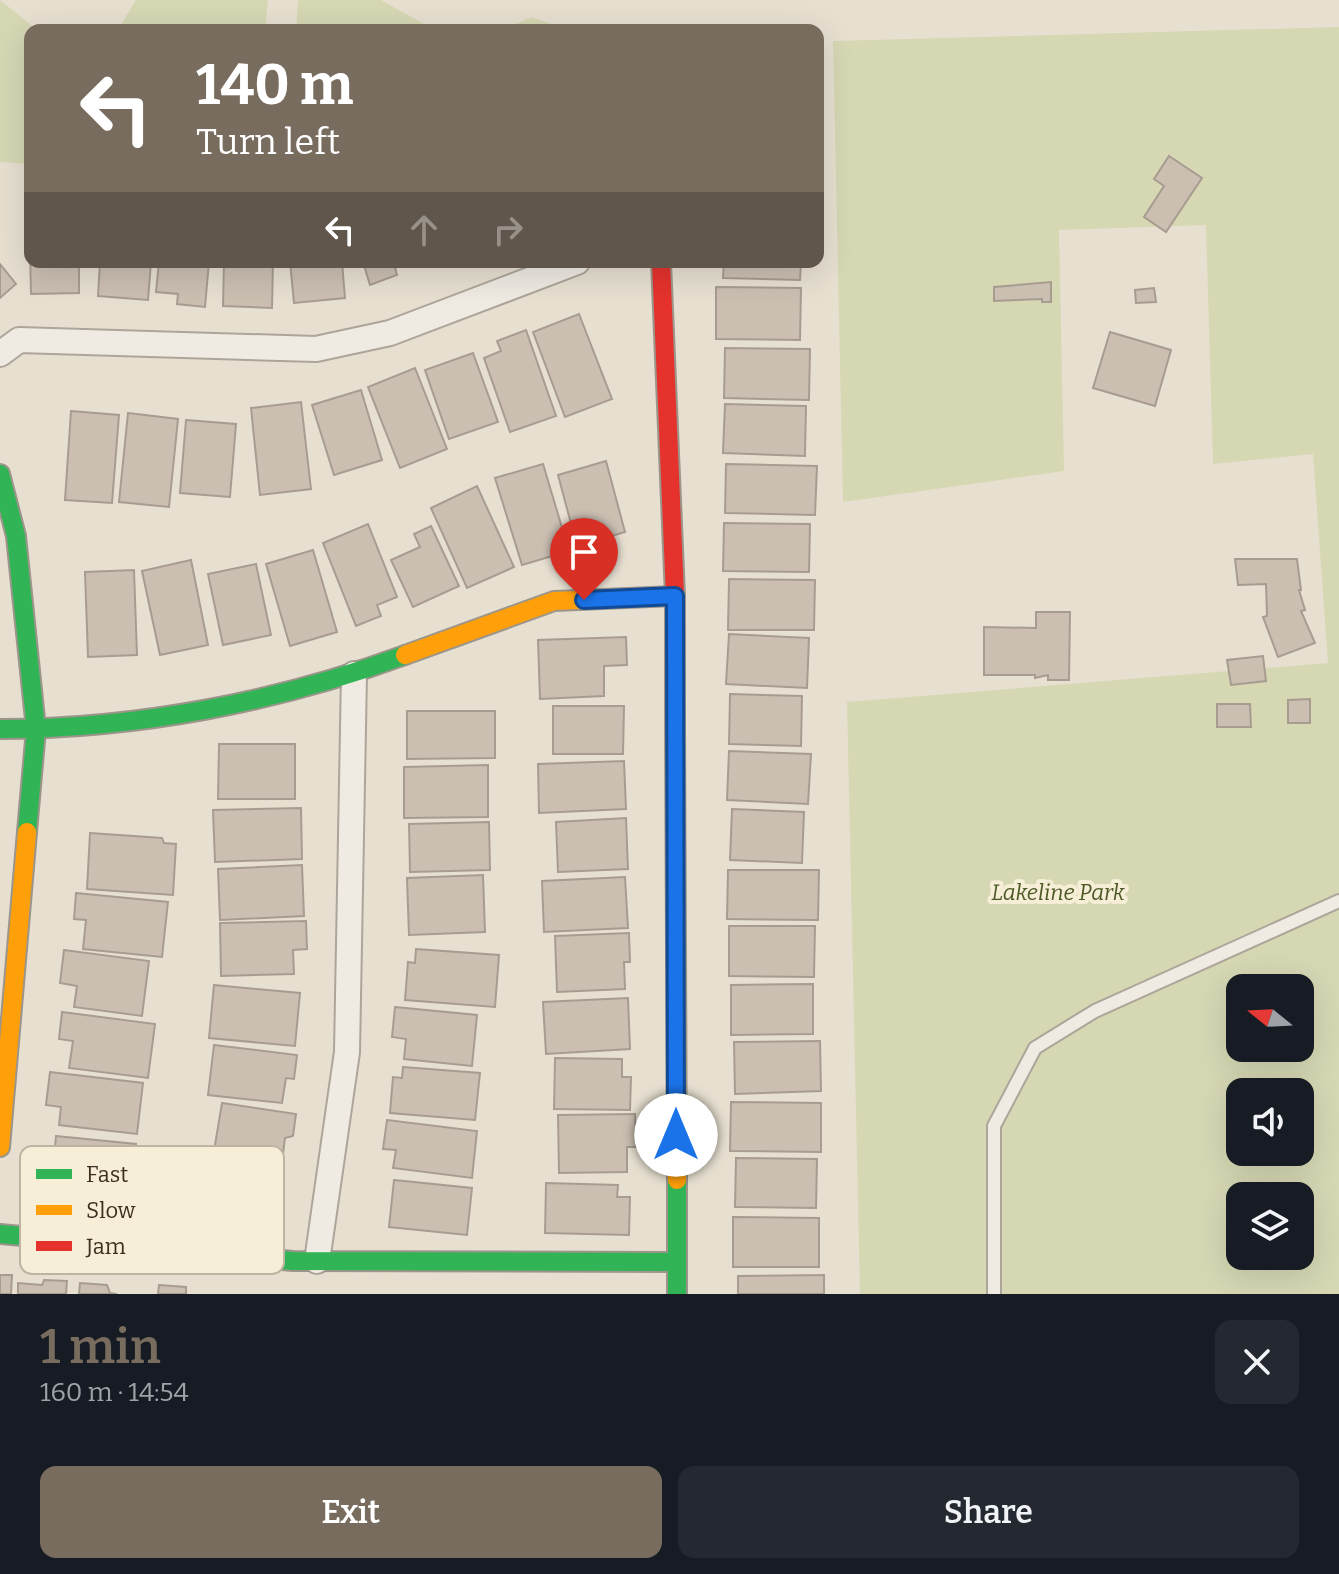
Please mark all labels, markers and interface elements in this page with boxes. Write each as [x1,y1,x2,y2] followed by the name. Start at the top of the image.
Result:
[196,52,353,119] text: 140 m
[64,56,168,160] icon: left
[196,120,340,164] text: Turn left
[318,208,362,252] icon: left
[402,208,446,252] icon: ahead
[486,208,530,252] icon: right
[550,518,618,600] pin
[562,530,606,574] icon: arrive
[991,879,1126,906] park label: Lakeline Park
[1226,974,1314,1062] north arrow
[1226,974,1314,1270] map controls
[1226,1078,1314,1166] button: sound
[634,1093,718,1177] position arrow
[20,1146,284,1274] legend
[86,1161,128,1188] text: Fast
[1226,1182,1314,1270] button: layers
[86,1197,136,1224] text: Slow
[85,1233,126,1260] text: Jam
[40,1318,161,1376] text: 1 min
[1215,1320,1299,1404] button: close
[40,1377,189,1408] text: 160 m · 14:54
[40,1466,662,1558] button: Exit
[678,1466,1299,1558] button: Share

